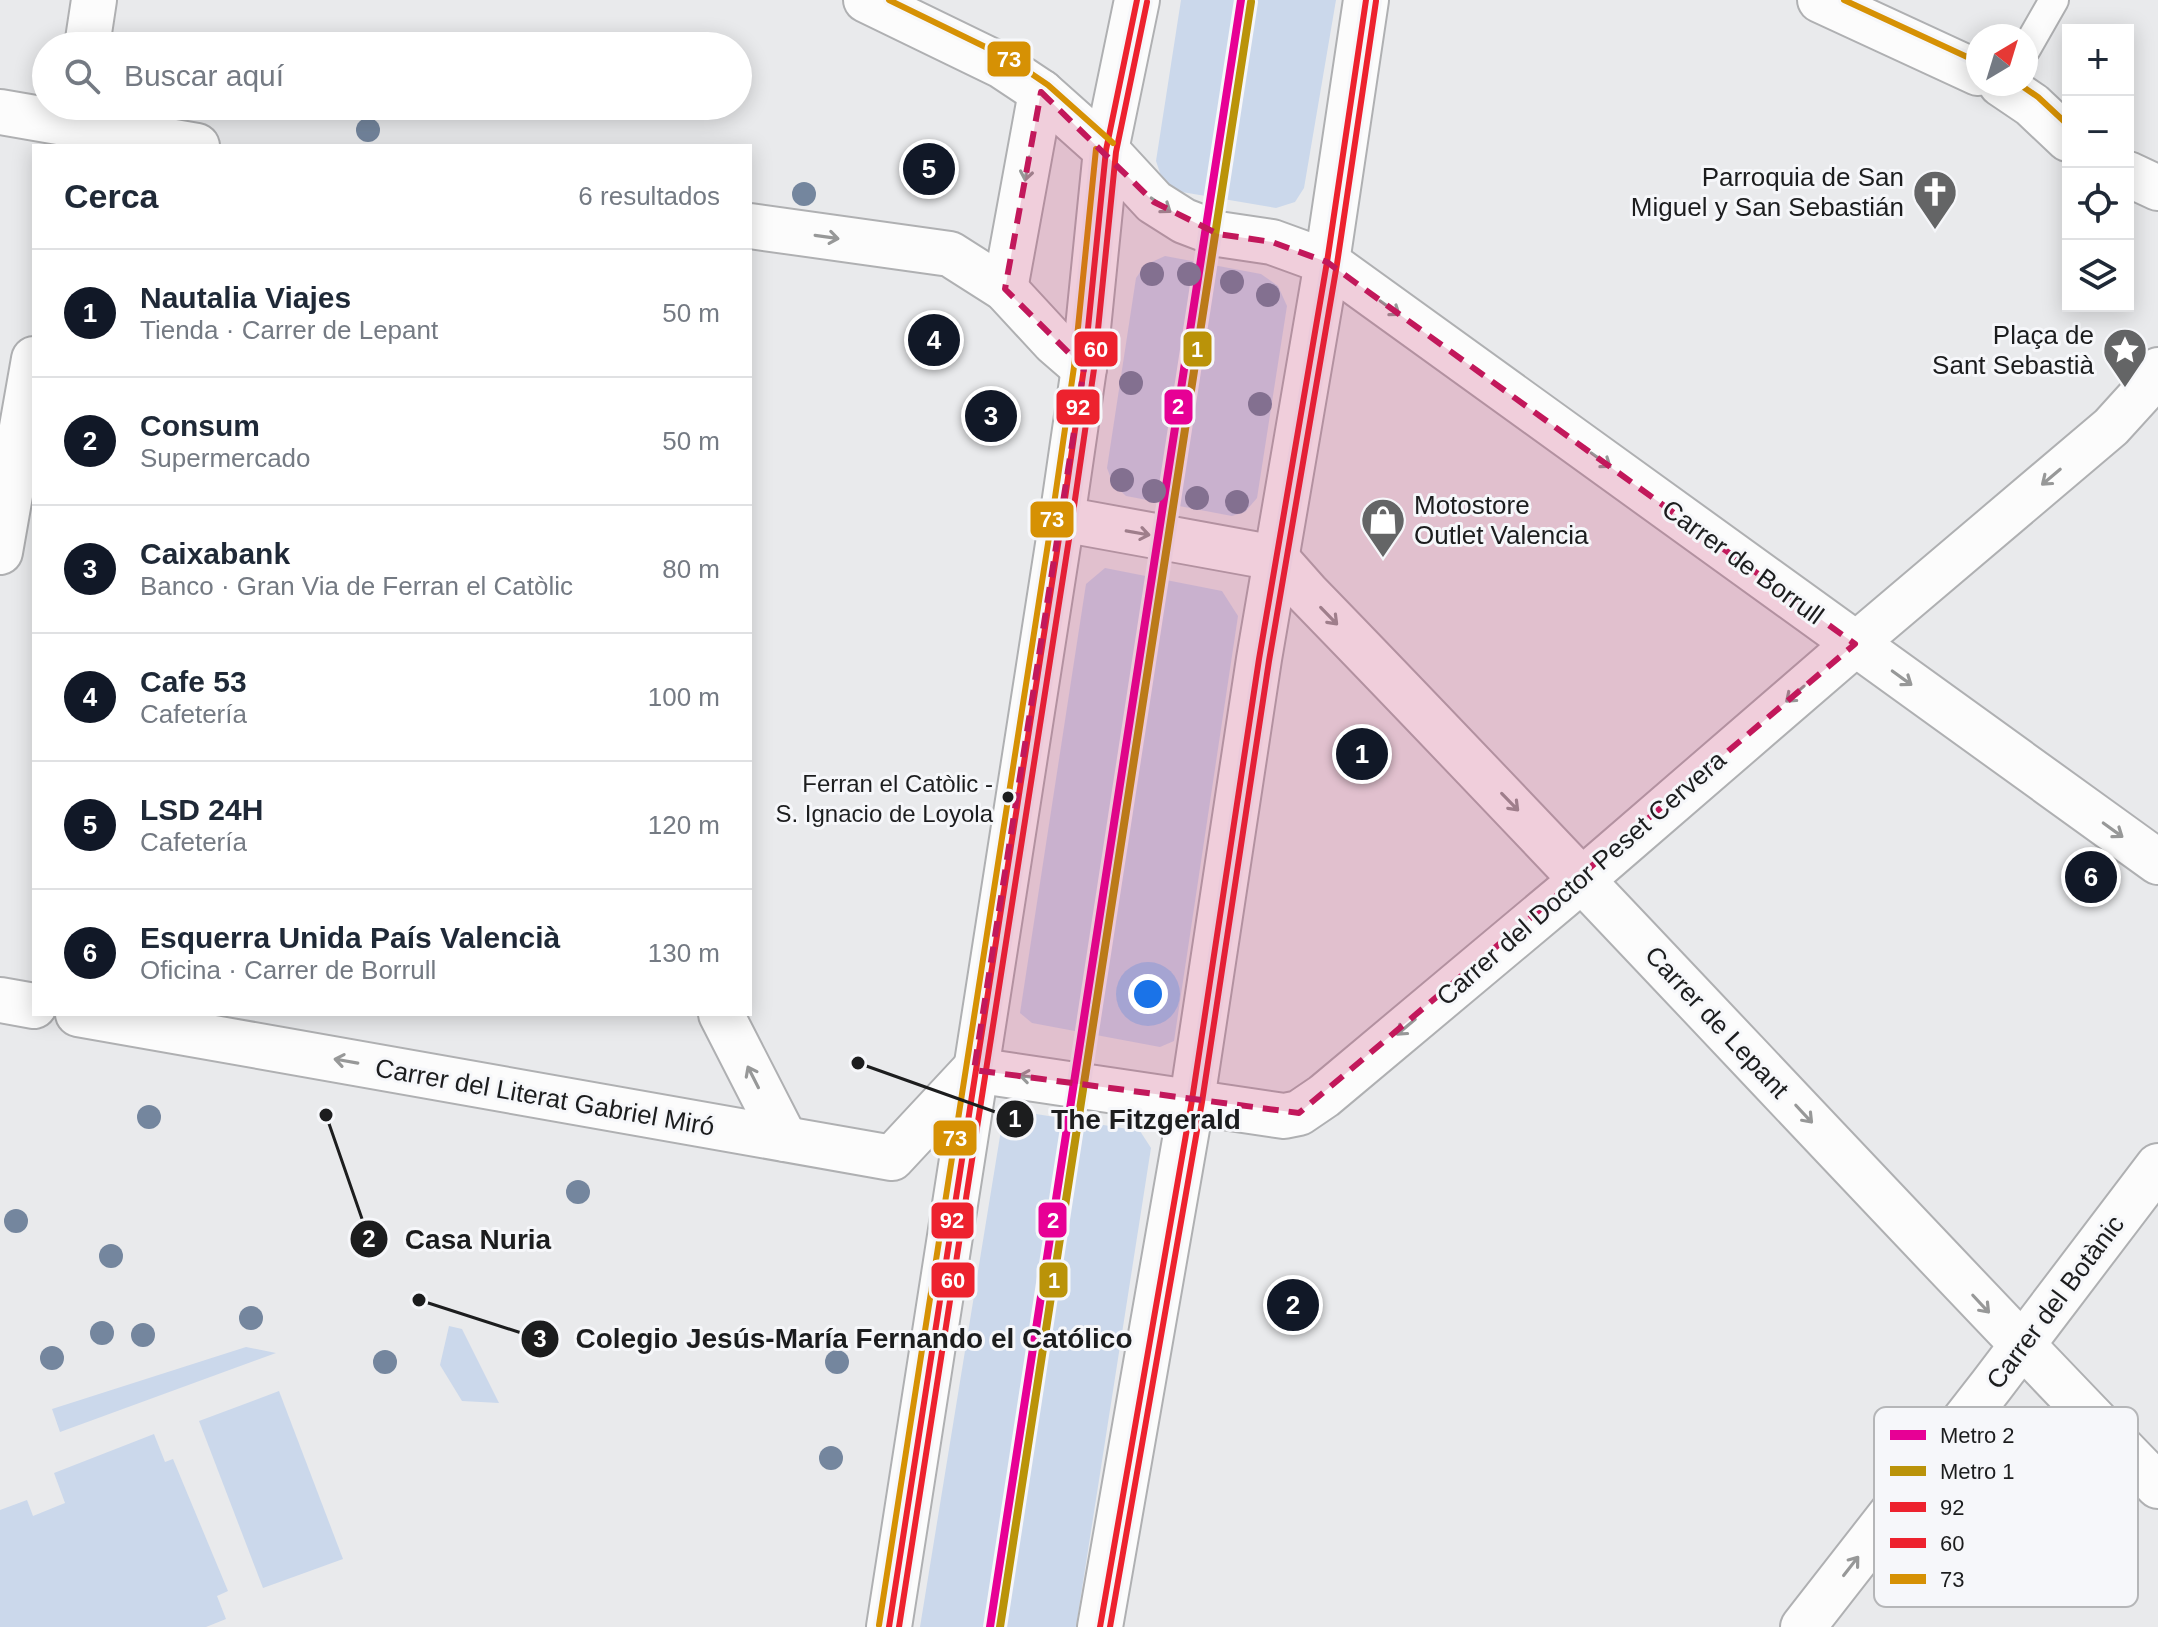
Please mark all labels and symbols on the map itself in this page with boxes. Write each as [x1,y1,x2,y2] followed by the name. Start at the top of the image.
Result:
[1966,24,2038,96] north arrow
[986,40,1032,78] line badge: 73
[997,47,1021,72] text: 73
[903,139,955,199] pin: 5
[1019,156,1034,181] one-way arrow
[1631,162,1904,222] place label: Parroquia de San Miguel y San Sebastián
[1911,168,1959,231] church icon: Parroquia de San Miguel y San Sebastián
[1150,197,1172,213] one-way arrow
[814,230,839,245] one-way arrow
[1379,300,1401,316] one-way arrow
[908,310,960,370] pin: 4
[1932,320,2095,380] place label: Plaça de Sant Sebastià
[2101,326,2149,389] place icon: Plaça de Sant Sebastià
[1073,330,1119,368] line badge: 60
[1182,330,1213,368] line badge: 1
[1084,337,1108,362] text: 60
[1191,337,1203,362] text: 1
[965,386,1017,446] pin: 3
[1055,388,1101,426] line badge: 92
[1163,388,1194,426] line badge: 2
[1172,394,1184,419] text: 2
[1066,395,1090,420] text: 92
[1590,451,1611,468] one-way arrow
[2042,468,2062,486] one-way arrow
[1414,490,1589,550] place label: Motostore Outlet Valencia
[1656,493,1830,631] street label: Carrer de Borrull
[1359,496,1407,559] shop icon: Motostore Outlet Valencia
[1029,500,1075,539] line badge: 73
[1040,507,1064,532] text: 73
[1125,526,1151,541] one-way arrow
[1319,606,1338,625] one-way arrow
[1891,670,1913,686] one-way arrow
[1785,685,1806,703] one-way arrow
[1336,724,1388,784] pin: 1
[1430,744,1732,1012] street label: Carrer del Doctor Peset Cervera
[776,770,994,827] place label: Ferran el Catòlic - S. Ignacio de Loyola
[1000,789,1016,805] marker: Ferran el Catòlic - S. Ignacio de Loyola
[1500,792,1519,811] one-way arrow
[2102,822,2124,838] one-way arrow
[2065,847,2117,907] pin: 6
[1639,940,1796,1105] street label: Carrer de Lepant
[1128,974,1168,1014] your location
[1397,1018,1417,1036] one-way arrow
[373,1052,717,1142] street label: Carrer del Literat Gabriel Miró
[334,1053,360,1068] one-way arrow
[745,1065,761,1089] one-way arrow
[1019,1069,1044,1084] one-way arrow
[995,1093,1256,1145] callout: The Fitzgerald
[1051,1104,1241,1135] text: The Fitzgerald
[1794,1104,1813,1124] one-way arrow
[1008,1105,1022,1132] text: 1
[932,1119,978,1157] line badge: 73
[943,1126,967,1151] text: 73
[930,1201,975,1240] line badge: 92
[1037,1201,1068,1239] line badge: 2
[940,1208,964,1233] text: 92
[1047,1208,1059,1233] text: 2
[1980,1209,2130,1395] street label: Carrer del Botànic
[349,1213,567,1265] callout: Casa Nuria
[405,1224,552,1255] text: Casa Nuria
[362,1225,376,1252] text: 2
[930,1261,976,1299] line badge: 60
[1038,1261,1069,1299] line badge: 1
[941,1268,965,1293] text: 60
[1048,1268,1060,1293] text: 1
[1267,1275,1319,1335] pin: 2
[1972,1293,1990,1313] one-way arrow
[520,1313,1149,1365] callout: Colegio Jesús-María Fernando el Católico
[575,1323,1133,1354] text: Colegio Jesús-María Fernando el Católico
[533,1325,547,1352] text: 3
[1874,1407,2138,1607] legend
[1940,1423,2015,1448] text: Metro 2
[1940,1459,2015,1484] text: Metro 1
[1940,1495,1964,1520] text: 92
[1940,1531,1964,1556] text: 60
[1843,1556,1860,1577] one-way arrow
[1940,1567,1964,1592] text: 73

